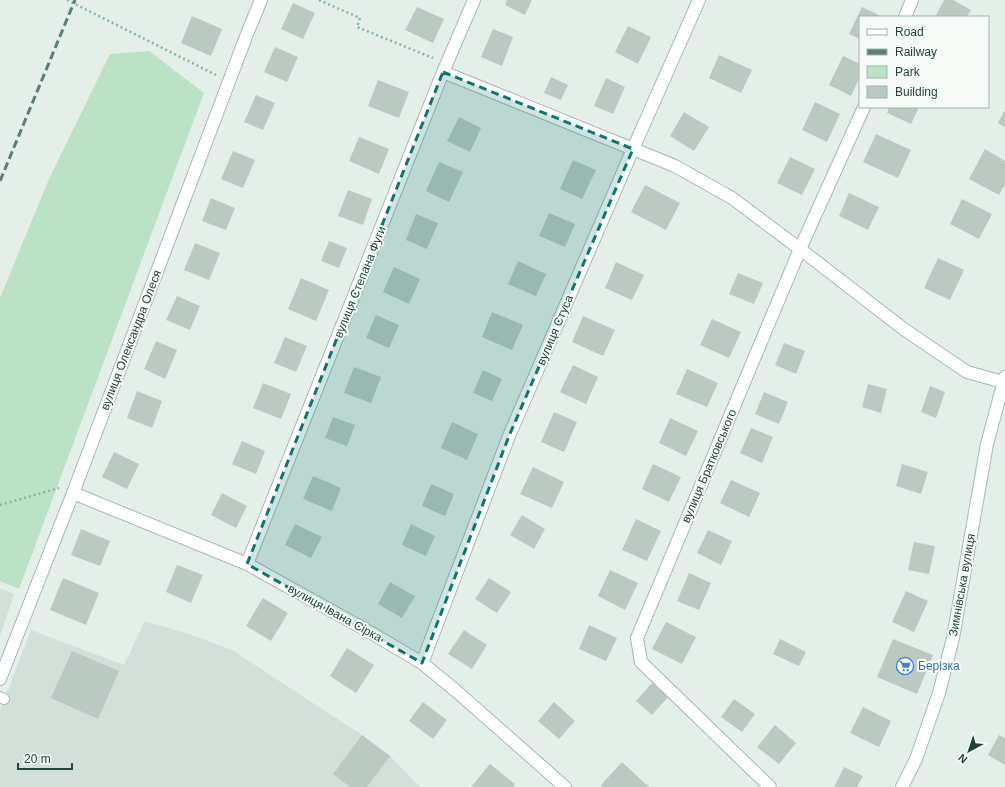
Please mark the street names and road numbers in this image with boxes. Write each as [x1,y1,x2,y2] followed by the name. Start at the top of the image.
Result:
[331,224,389,340] street label: вулиця Степана Фуги
[98,268,164,412] street label: вулиця Олександра Олеся
[534,292,576,367] street label: вулиця Стуса
[679,407,739,525] street label: вулиця Братковського
[946,532,978,638] street label: Зимнівська вулиця
[286,581,385,645] street label: вулиця Івана Сірка

